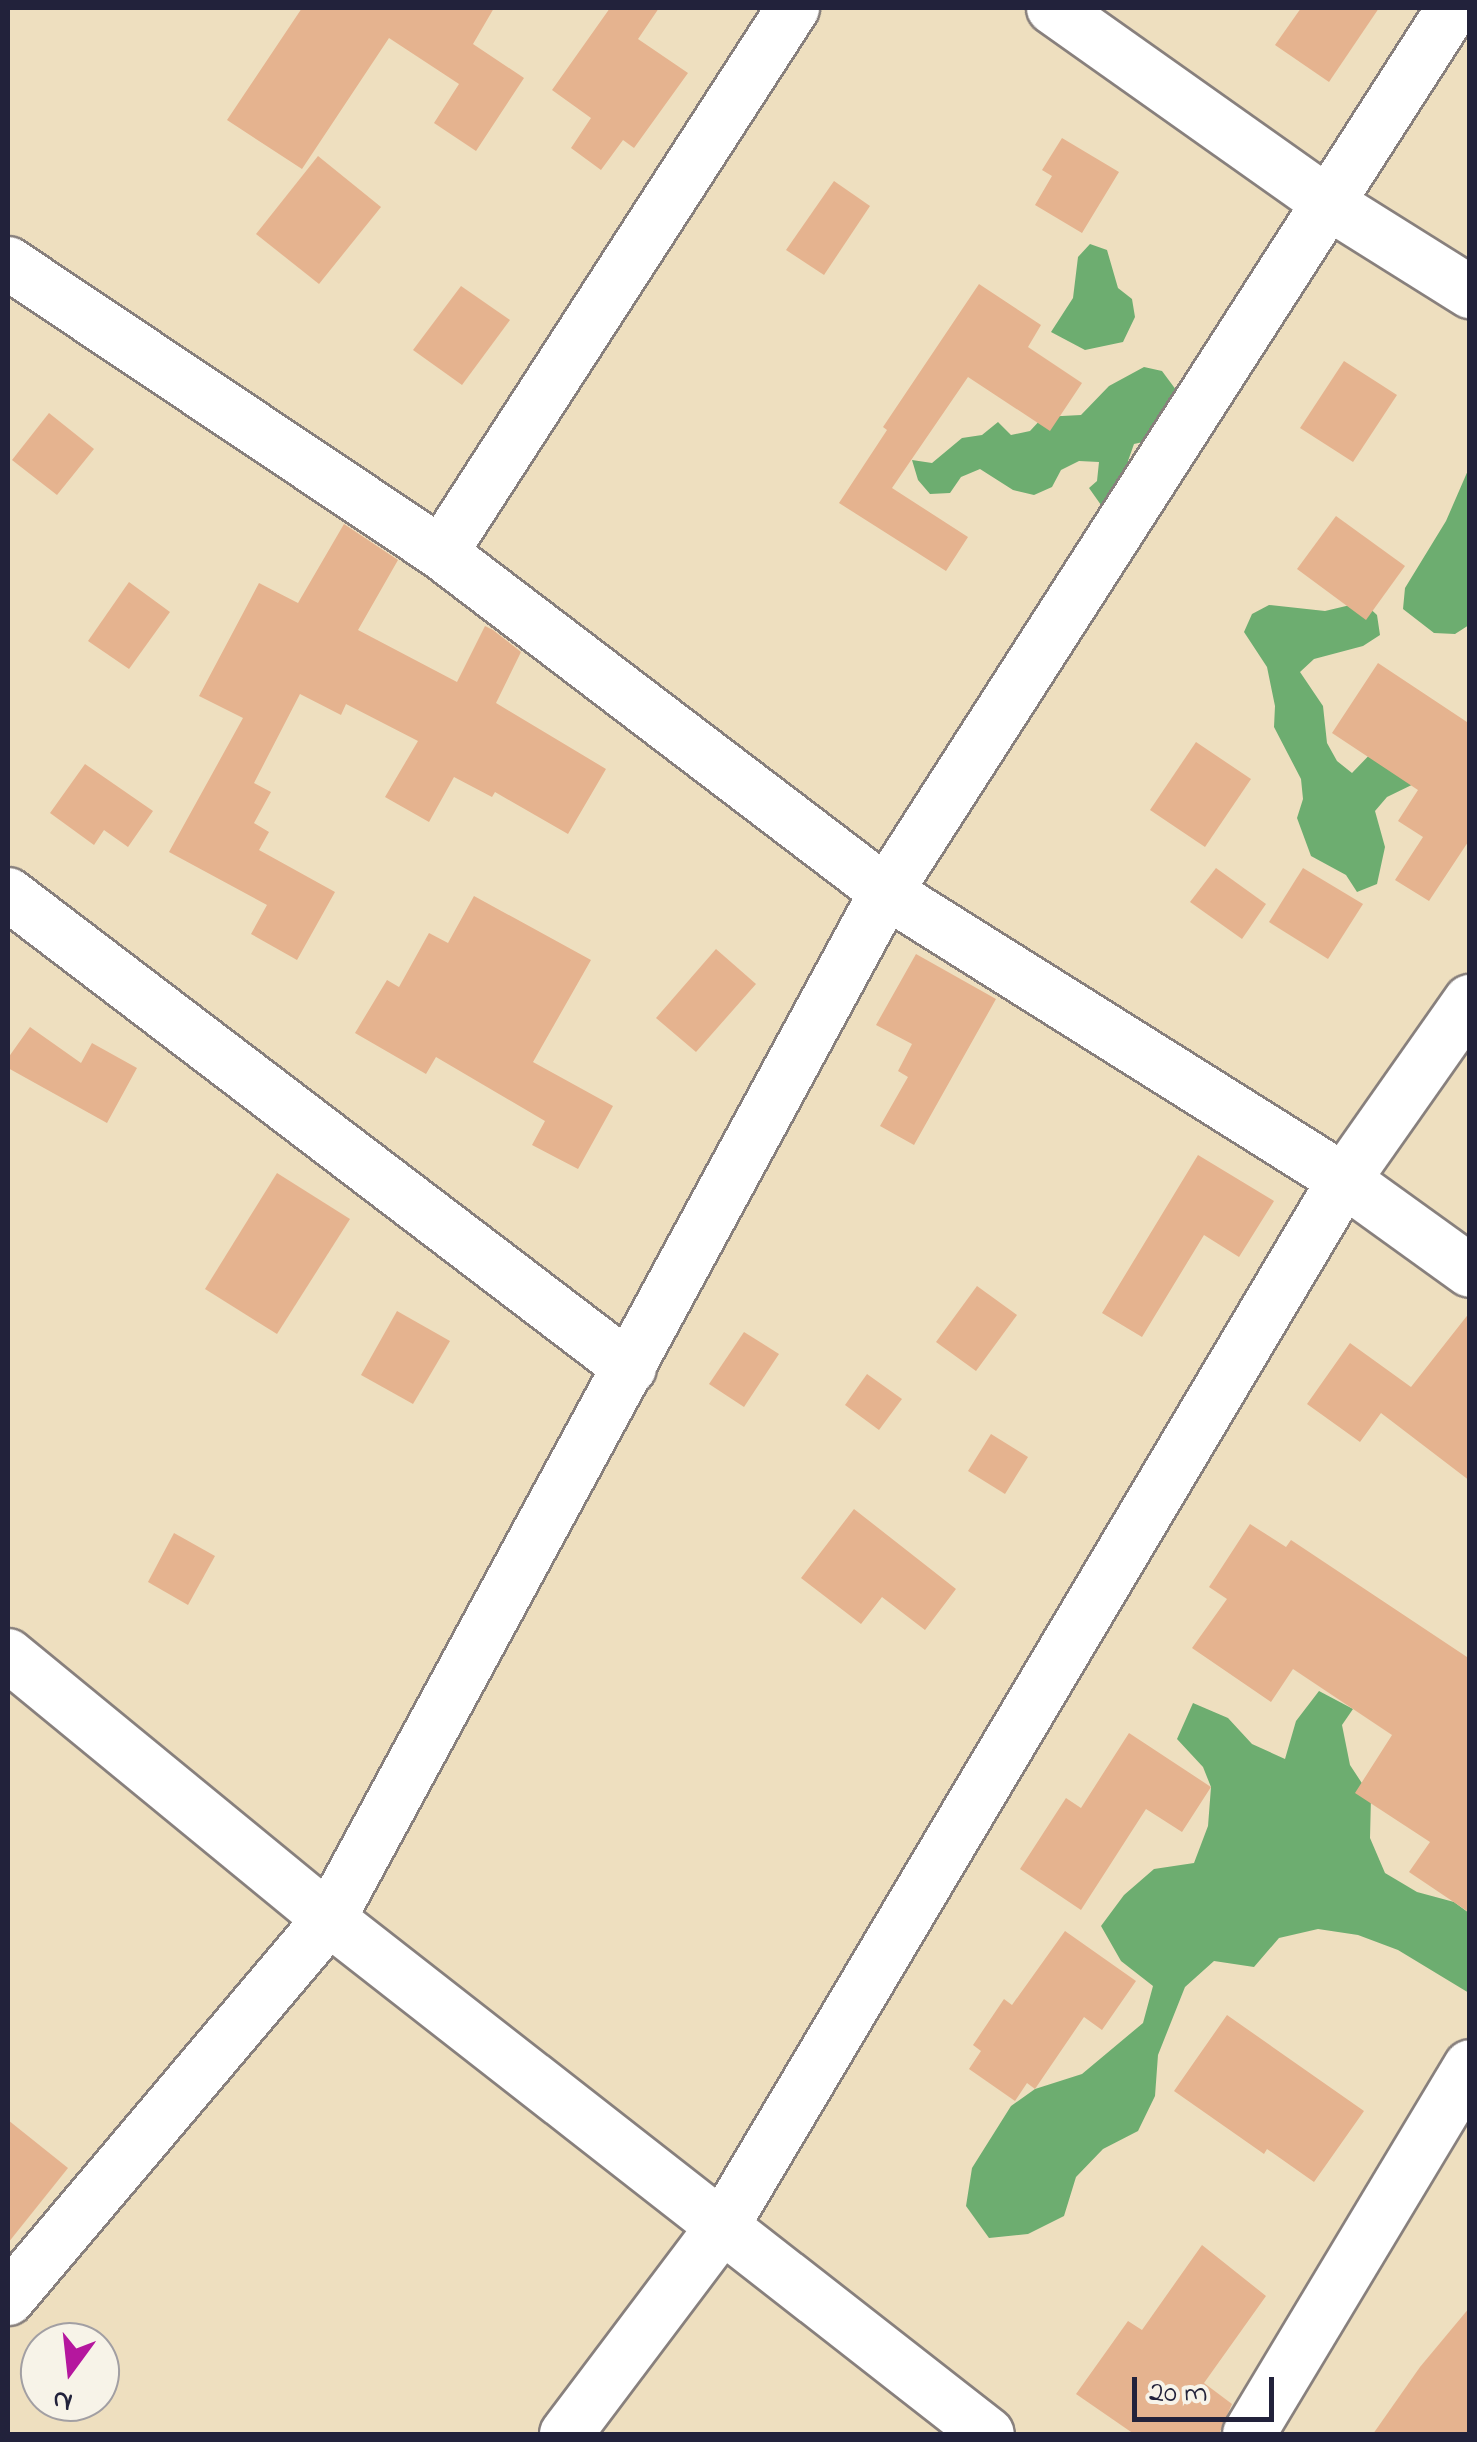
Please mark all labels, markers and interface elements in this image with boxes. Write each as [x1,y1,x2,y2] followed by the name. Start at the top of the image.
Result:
[20,2322,120,2422] north arrow
[1137,2357,1280,2419] scale bar
[1149,2372,1208,2416] text: 20 m
[48,2377,77,2422] text: N

